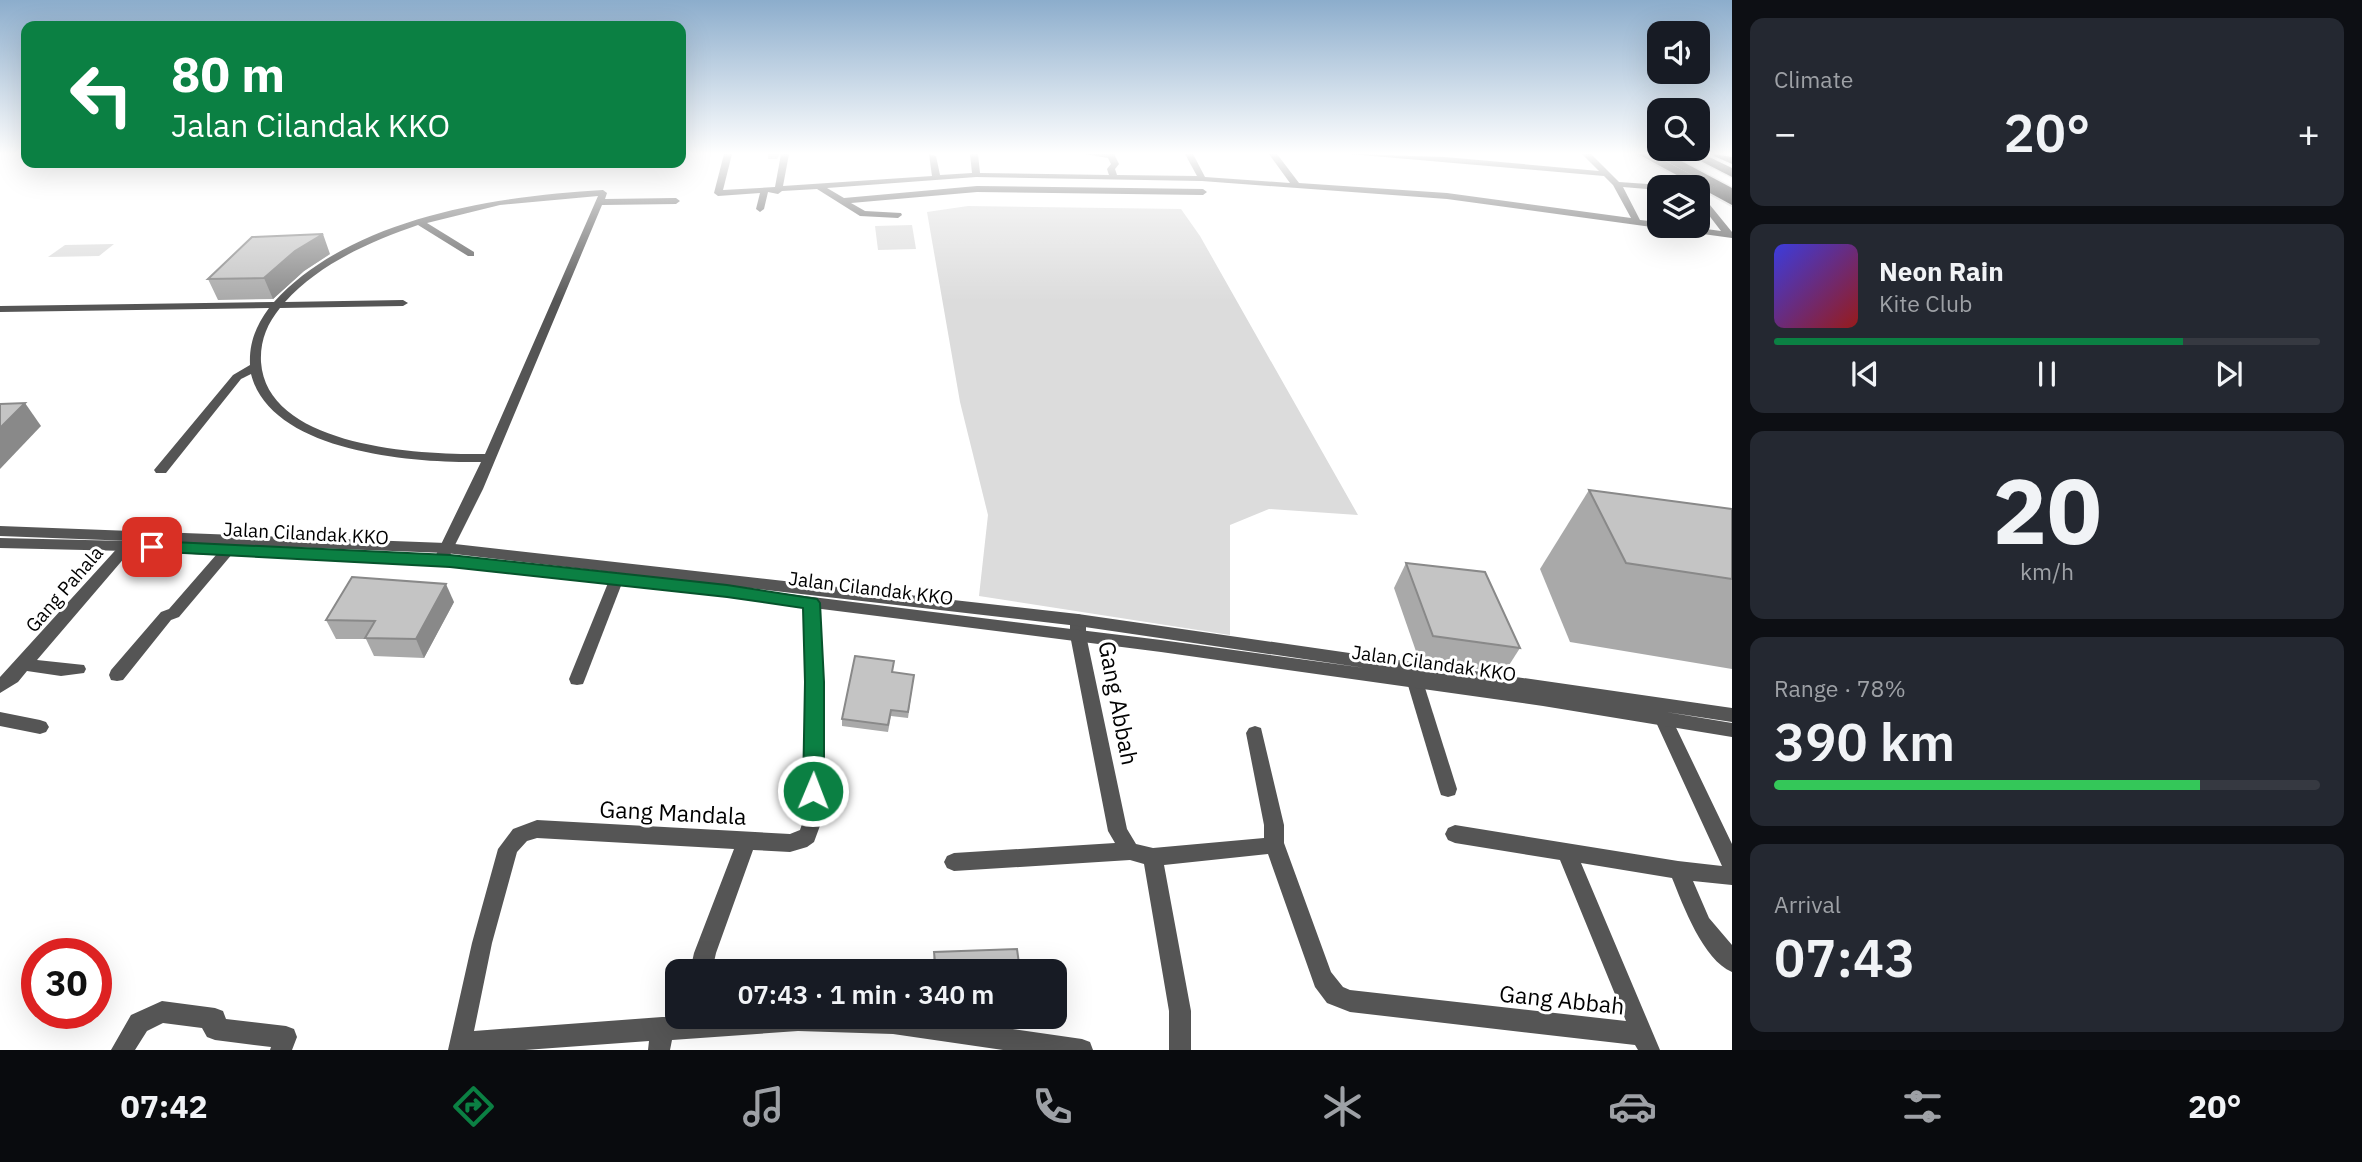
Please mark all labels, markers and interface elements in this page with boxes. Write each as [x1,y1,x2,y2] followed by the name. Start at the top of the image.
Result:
[1647,21,1710,238] map controls
[1647,21,1710,84] button: sound
[171,42,285,105] text: 80 m
[56,49,147,140] icon: left
[1774,64,1853,94] text: Climate
[1647,98,1710,161] button: search
[2004,99,2090,166] text: 20°
[171,104,450,146] text: Jalan Cilandak KKO
[1774,108,1797,157] text: −
[2297,108,2320,157] text: +
[1647,175,1710,238] button: layers
[1879,254,2004,288] text: Neon Rain
[1879,288,1972,318] text: Kite Club
[1846,355,1884,393] icon: previous
[2028,355,2066,393] icon: pause
[2210,355,2248,393] icon: next
[1992,451,2102,569] text: 20
[122,517,182,577] pin
[223,517,389,549] street label: Jalan Cilandak KKO
[133,528,171,566] icon: arrive
[20,541,108,637] street label: Gang Pahala
[2020,556,2074,586] text: km/h
[787,566,955,610] street label: Jalan Cilandak KKO
[1092,638,1146,768] street label: Gang Abbah
[1350,640,1518,686] street label: Jalan Cilandak KKO
[1774,673,1906,703] text: Range · 78%
[1774,708,1955,775] text: 390 km
[776,754,850,828] position arrow
[599,793,747,831] street label: Gang Mandala
[1774,889,1841,919] text: Arrival
[1774,924,1915,991] text: 07:43
[21,938,112,1029] speed limit sign: 30
[738,977,994,1011] text: 07:43 · 1 min · 340 m
[1498,978,1626,1020] street label: Gang Abbah
[449,1082,498,1131] icon: directions
[739,1082,788,1131] icon: music
[1028,1082,1077,1131] icon: phone
[1318,1082,1367,1131] icon: climate
[1608,1082,1657,1131] icon: car
[1898,1082,1947,1131] icon: filters
[120,1085,208,1127] text: 07:42
[2188,1085,2242,1127] text: 20°

